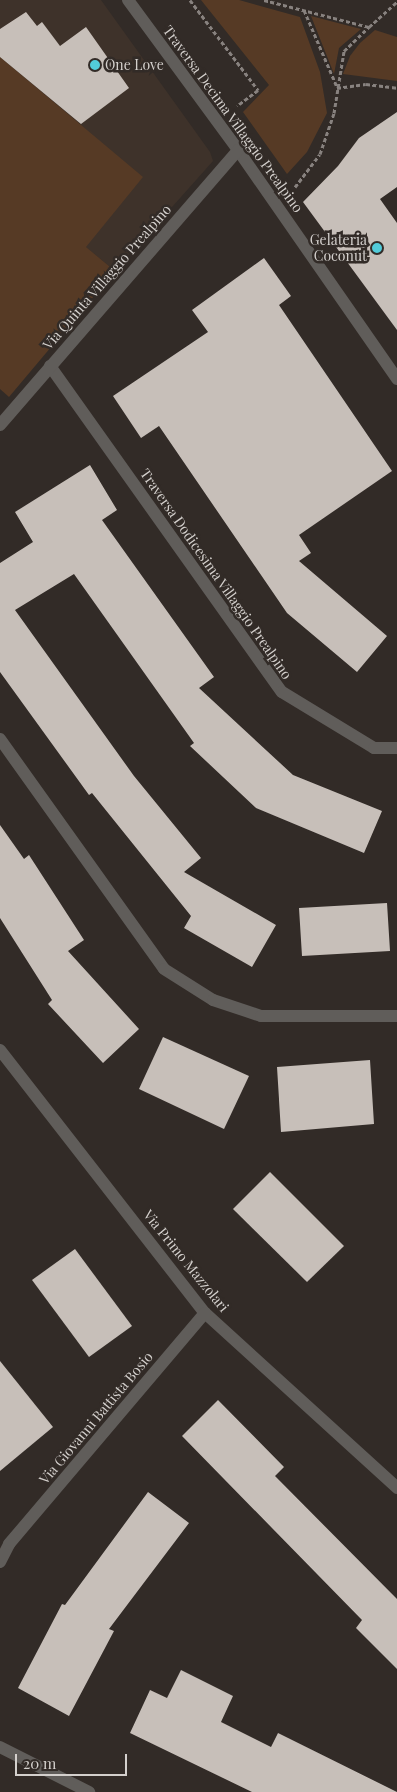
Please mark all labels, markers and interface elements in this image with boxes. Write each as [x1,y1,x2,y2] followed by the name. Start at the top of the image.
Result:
[159,22,307,216] street label: Traversa Decima Villaggio Prealpino
[105,57,164,73] place label: One Love
[89,59,101,71] marker: One Love
[39,201,175,353] street label: Via Quinta Villaggio Prealpino
[310,232,367,264] place label: Gelateria Coconut
[371,242,383,254] marker: Gelateria Coconut
[136,465,296,683] street label: Traversa Dodicesima Villaggio Prealpino
[140,1207,232,1315] street label: Via Primo Mazzolari
[36,1348,156,1488] street label: Via Giovanni Battista Bosio
[18,1744,130,1776] scale bar
[23,1753,56,1773] text: 20 m

